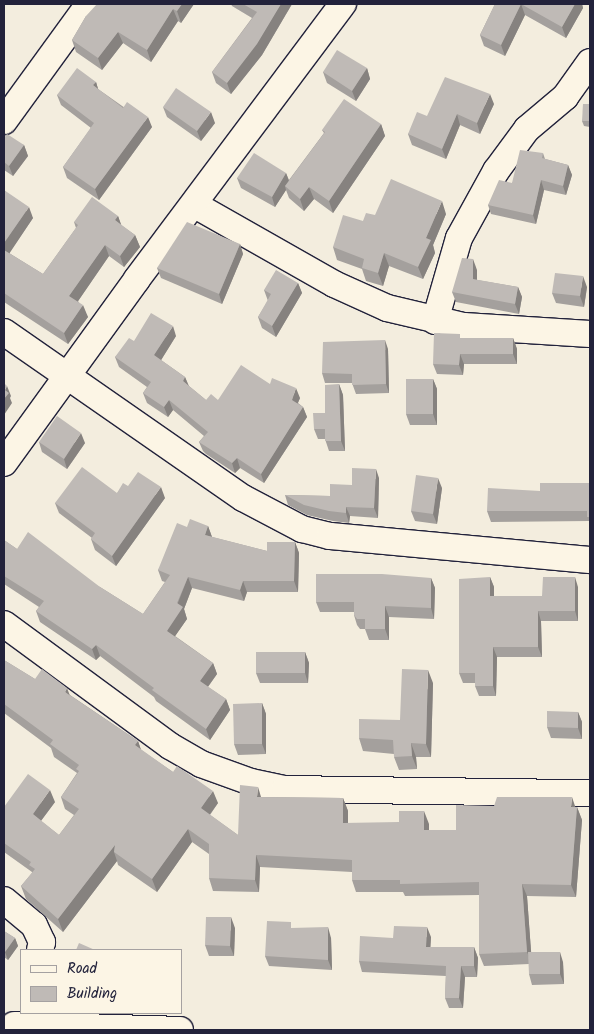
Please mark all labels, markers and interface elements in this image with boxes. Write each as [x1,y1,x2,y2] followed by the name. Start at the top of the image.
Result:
[20,949,182,1014] legend
[67,957,97,981] text: Road
[67,982,117,1006] text: Building

